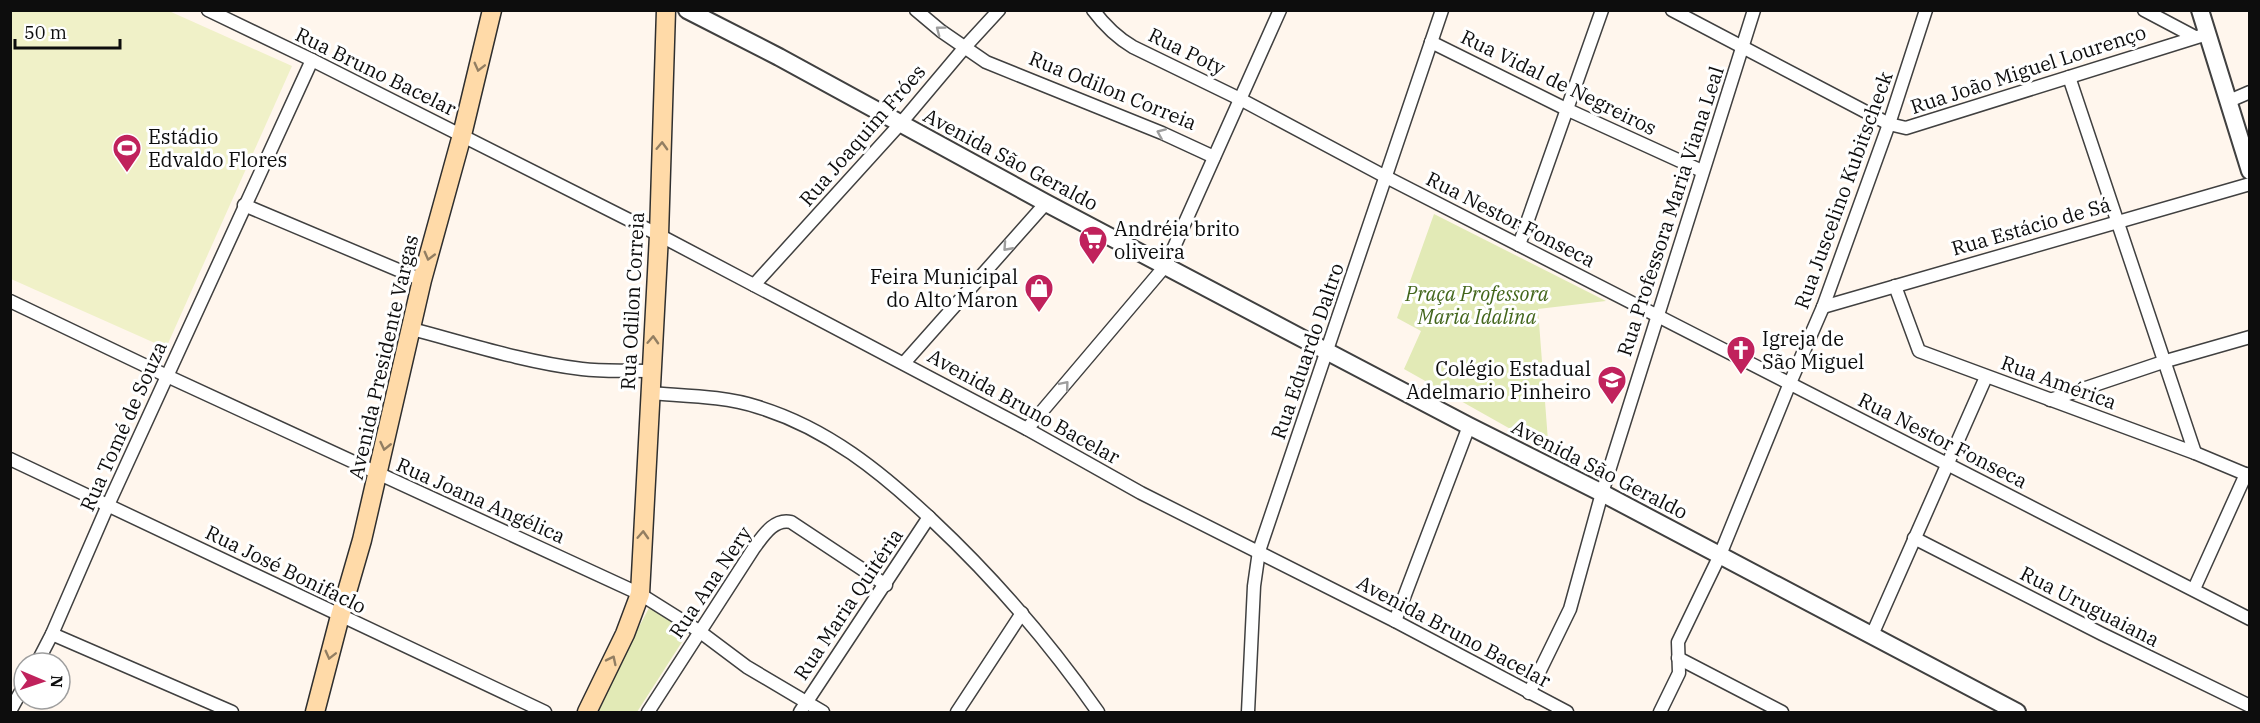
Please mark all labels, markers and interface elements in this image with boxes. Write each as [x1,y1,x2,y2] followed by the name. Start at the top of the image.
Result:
[15,12,120,50] scale bar
[1907,18,2149,120] street label: Rua João Miguel Lourenço
[291,20,461,122] street label: Rua Bruno Bacelar
[24,21,67,44] text: 50 m
[1144,21,1230,81] street label: Rua Poty
[1457,23,1661,141] street label: Rua Vidal de Negreiros
[935,26,946,37] one-way arrow
[1025,44,1201,136] street label: Rua Odilon Correia
[793,58,931,212] street label: Rua Joaquim Fróes
[473,62,486,72] one-way arrow
[1610,63,1730,359] street label: Rua Professora Maria Viana Leal
[1787,67,1899,313] street label: Rua Juscelino Kubitscheck
[919,101,1103,217] street label: Avenida São Geraldo
[148,123,287,173] place label: Estádio Edvaldo Flores
[1156,128,1167,140] one-way arrow
[111,132,143,174] sports icon: Estádio Edvaldo Flores
[655,141,668,150] one-way arrow
[1422,165,1600,273] street label: Rua Nestor Fonseca
[1948,190,2114,262] street label: Rua Estácio de Sá
[614,211,650,391] street label: Rua Odilon Correia
[1114,215,1240,265] place label: Andréia brito oliveira
[1077,224,1109,266] supermarket icon: Andréia brito oliveira
[342,232,424,482] street label: Avenida Presidente Vargas
[1003,240,1014,251] one-way arrow
[424,250,436,261] one-way arrow
[1264,259,1350,443] street label: Rua Eduardo Daltro
[870,263,1018,313] place label: Feira Municipal do Alto Maron
[1023,272,1055,314] shop icon: Feira Municipal do Alto Maron
[1404,280,1549,330] park label: Praça Professora Maria Idalina
[1762,325,1864,375] place label: Igreja de São Miguel
[1725,334,1757,376] church icon: Igreja de São Miguel
[646,336,659,345] one-way arrow
[73,337,173,515] street label: Rua Tomé de Souza
[923,342,1125,470] street label: Avenida Bruno Bacelar
[1997,349,2121,415] street label: Rua América
[1406,355,1591,405] place label: Colégio Estadual Adelmario Pinheiro
[1596,364,1628,406] school or university icon: Colégio Estadual Adelmario Pinheiro
[1057,381,1068,392] one-way arrow
[1854,386,2032,494] street label: Rua Nestor Fonseca
[1507,413,1693,525] street label: Avenida São Geraldo
[379,441,392,451] one-way arrow
[392,451,570,549] street label: Rua Joana Angélica
[201,518,371,620] street label: Rua José Bonifaclo
[663,520,758,643] street label: Rua Ana Nery
[787,523,909,685] street label: Rua Maria Quitéria
[637,531,650,540] one-way arrow
[2016,559,2164,653] street label: Rua Uruguaiana
[1352,568,1556,694] street label: Avenida Bruno Bacelar
[325,649,337,659] one-way arrow
[12,651,72,711] north arrow
[604,655,616,666] one-way arrow
[47,675,67,688] text: N

